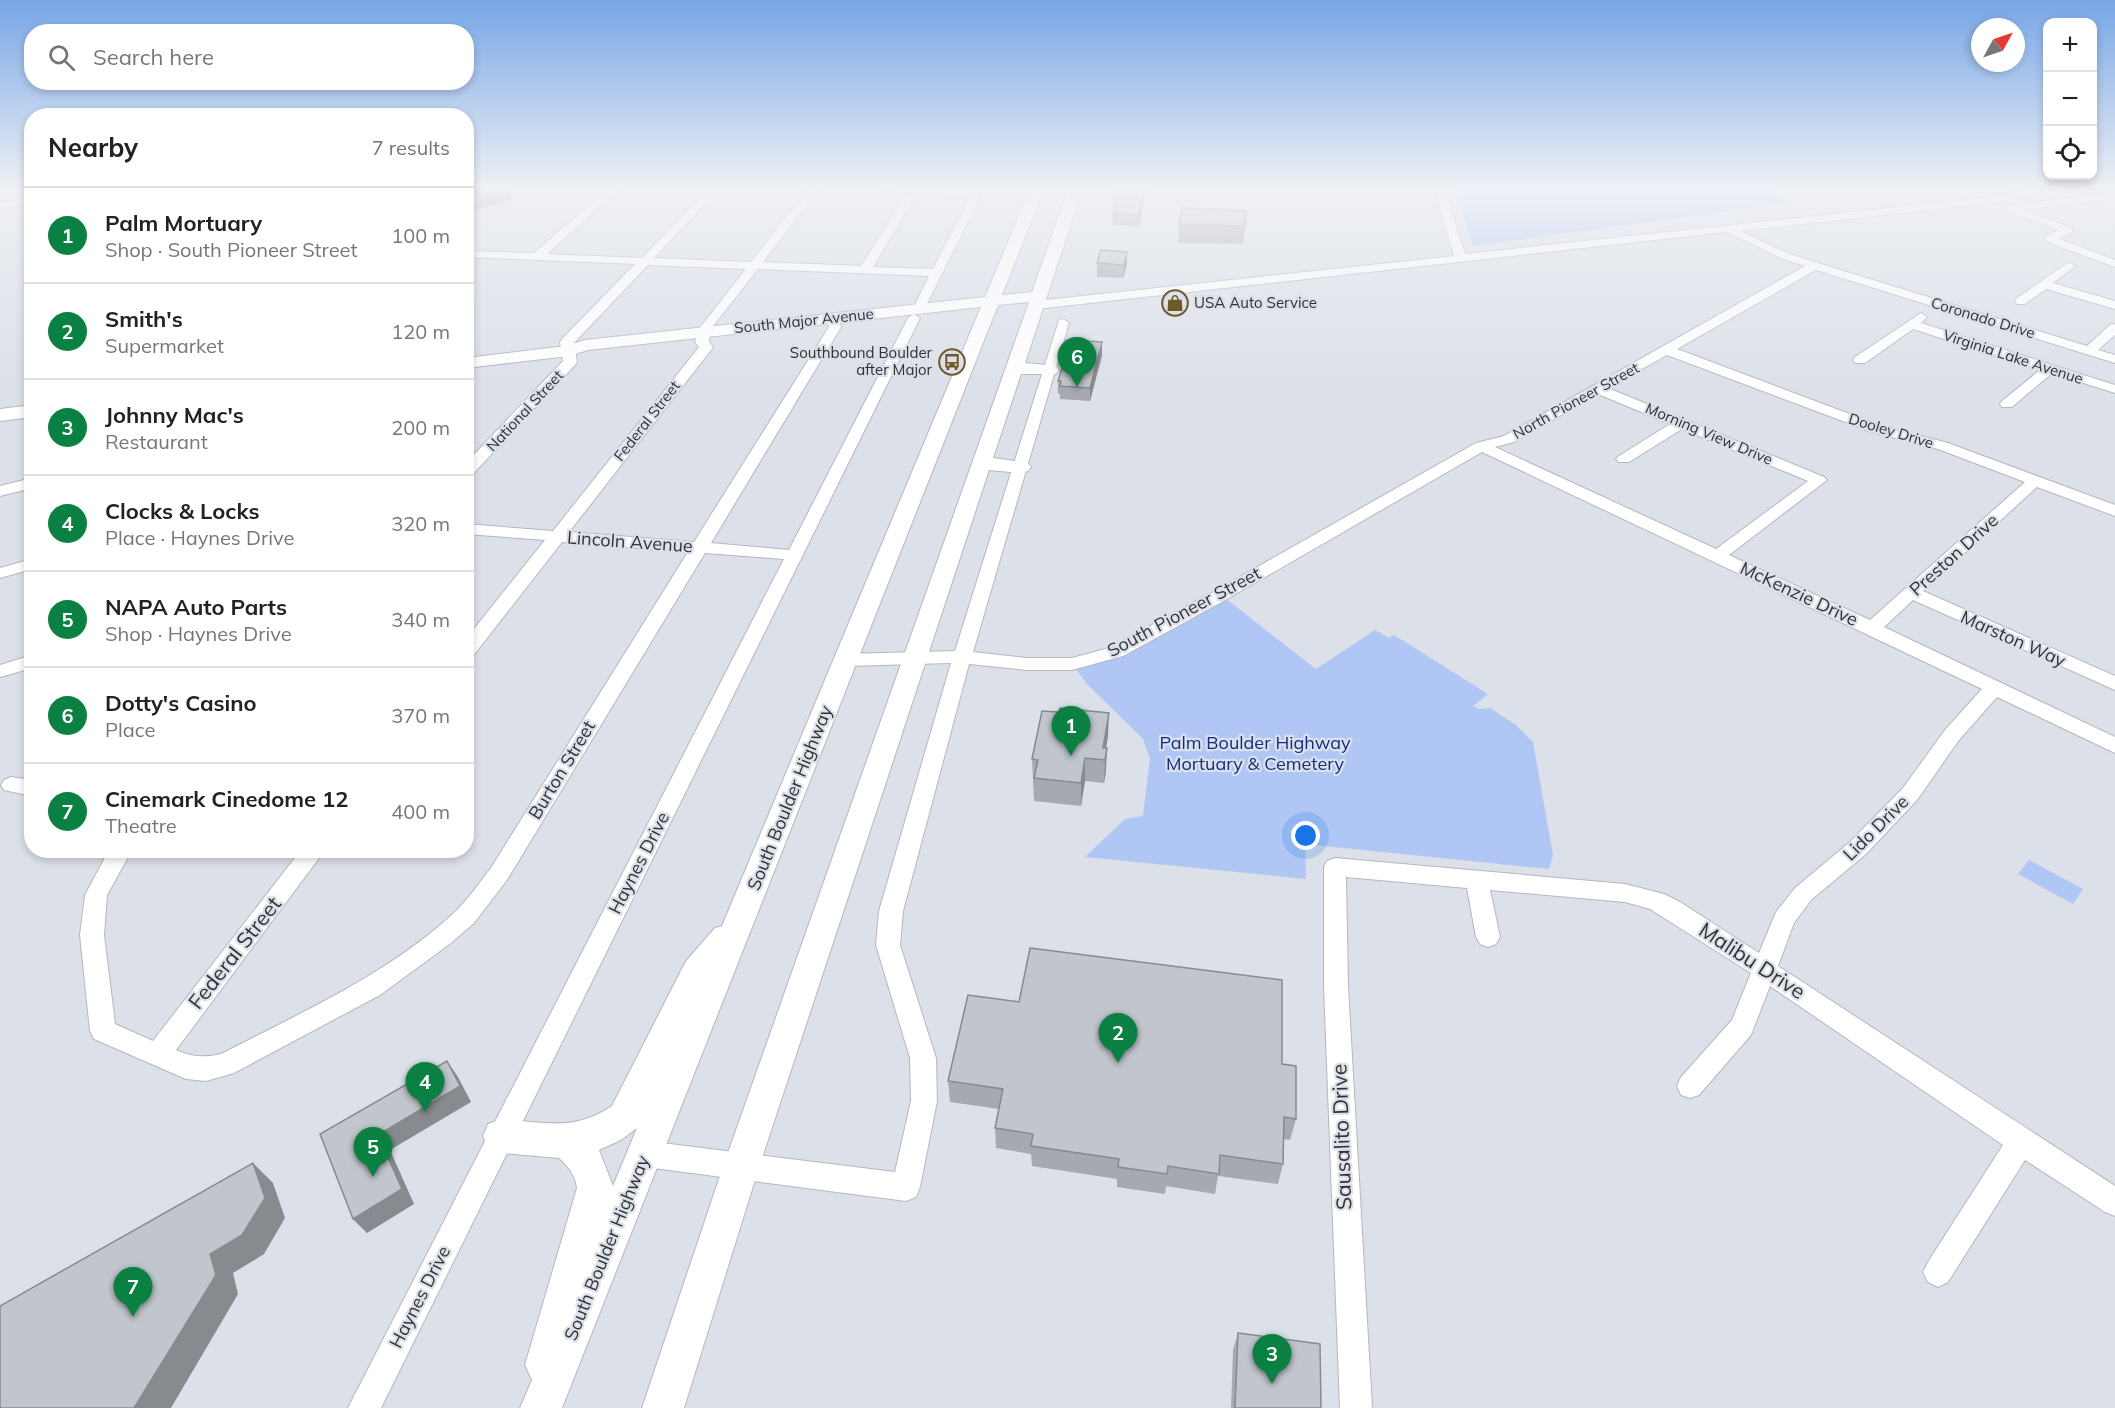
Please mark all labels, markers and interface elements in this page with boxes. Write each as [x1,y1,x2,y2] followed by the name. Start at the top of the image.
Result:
[1971,18,2025,72] north arrow
[2043,18,2097,180] map controls
[2043,18,2097,72] button: +
[24,24,474,90] search box
[45,41,78,74] icon: search
[93,43,214,71] text: Search here
[2043,72,2097,126] button: −
[2043,126,2097,180] button: locate
[48,131,138,164] text: Nearby
[372,135,450,160] text: 7 results
[105,209,262,237] text: Palm Mortuary
[62,223,74,248] text: 1
[391,223,450,248] text: 100 m
[105,237,358,262] text: Shop · South Pioneer Street
[1160,288,1190,318] shop icon: USA Auto Service
[1194,293,1317,312] place label: USA Auto Service
[1929,293,2037,342] street label: Coronado Drive
[733,304,875,337] street label: South Major Avenue
[105,305,183,333] text: Smith's
[62,319,74,344] text: 2
[391,319,450,344] text: 120 m
[1941,325,2086,388] street label: Virginia Lake Avenue
[105,333,224,358] text: Supermarket
[1058,338,1096,387] pin: 6
[790,343,933,379] place label: Southbound Boulder after Major
[937,347,967,377] bus stop icon: Southbound Boulder after Major
[1509,358,1642,443] street label: North Pioneer Street
[482,366,567,455] street label: National Street
[609,377,684,465] street label: Federal Street
[1643,398,1776,469] street label: Morning View Drive
[105,401,244,429] text: Johnny Mac's
[1846,409,1936,452] street label: Dooley Drive
[62,415,74,440] text: 3
[391,415,450,440] text: 200 m
[105,429,208,454] text: Restaurant
[105,497,259,525] text: Clocks & Locks
[1904,509,2003,601] street label: Preston Drive
[62,511,74,536] text: 4
[391,511,450,536] text: 320 m
[105,525,294,550] text: Place · Haynes Drive
[566,526,694,557] street label: Lincoln Avenue
[1737,556,1862,631] street label: McKenzie Drive
[1103,561,1265,662] street label: South Pioneer Street
[105,593,287,621] text: NAPA Auto Parts
[1957,605,2070,672] street label: Marston Way
[62,607,74,632] text: 5
[391,607,450,632] text: 340 m
[105,621,292,646] text: Shop · Haynes Drive
[105,689,257,717] text: Dotty's Casino
[742,702,837,894] street label: South Boulder Highway
[62,703,74,728] text: 6
[391,703,450,728] text: 370 m
[1052,706,1090,756] pin: 1
[523,716,600,823] street label: Burton Street
[105,717,155,742] text: Place
[1160,731,1351,775] park label: Palm Boulder Highway Mortuary & Cemetery
[105,785,348,813] text: Cinemark Cinedome 12
[1838,790,1913,865] street label: Lido Drive
[62,799,74,824] text: 7
[391,799,450,824] text: 400 m
[603,808,674,918] street label: Haynes Drive
[105,813,177,838] text: Theatre
[1291,821,1320,850] your location
[182,891,286,1014] street label: Federal Street
[1694,916,1811,1004] street label: Malibu Drive
[1098,1014,1138,1063] pin: 2
[406,1062,444,1112] pin: 4
[1325,1063,1357,1211] street label: Sausalito Drive
[354,1128,392,1177] pin: 5
[559,1152,654,1344] street label: South Boulder Highway
[384,1242,455,1352] street label: Haynes Drive
[114,1268,152,1317] pin: 7
[1252,1334,1292,1384] pin: 3

